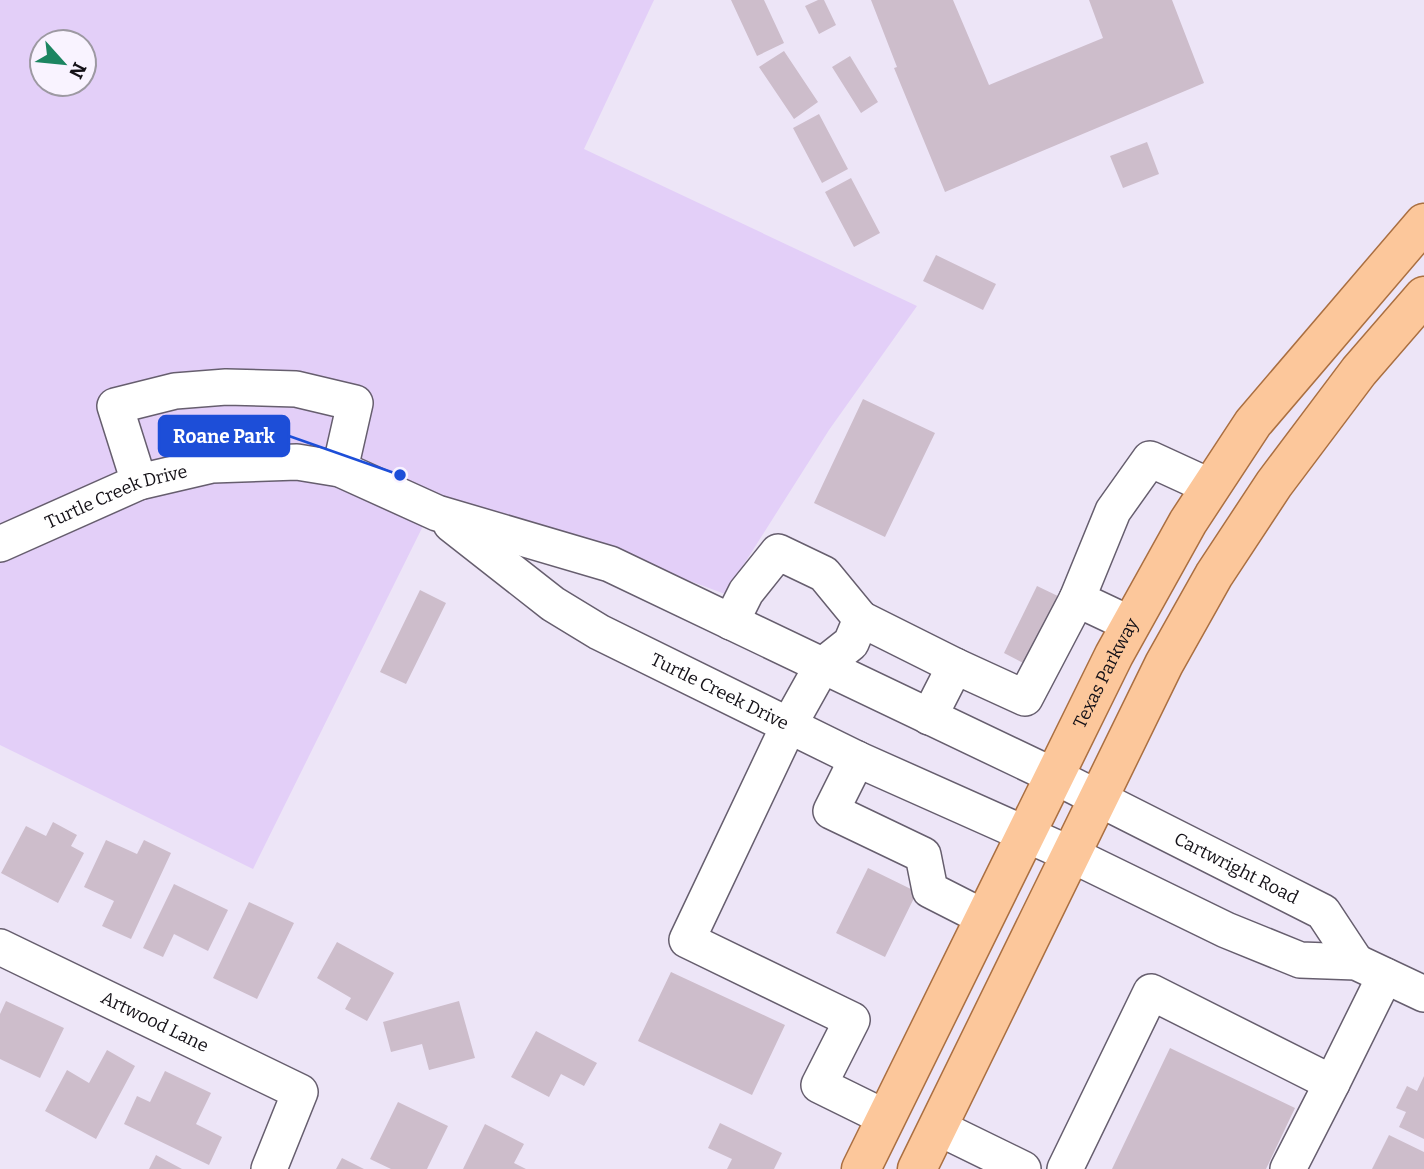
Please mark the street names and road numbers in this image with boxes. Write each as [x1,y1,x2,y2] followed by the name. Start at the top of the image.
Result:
[42,460,189,533] street label: Turtle Creek Drive
[1069,614,1144,732] street label: Texas Parkway
[647,648,792,735] street label: Turtle Creek Drive
[1171,828,1302,909] street label: Cartwright Road
[98,987,212,1057] street label: Artwood Lane

